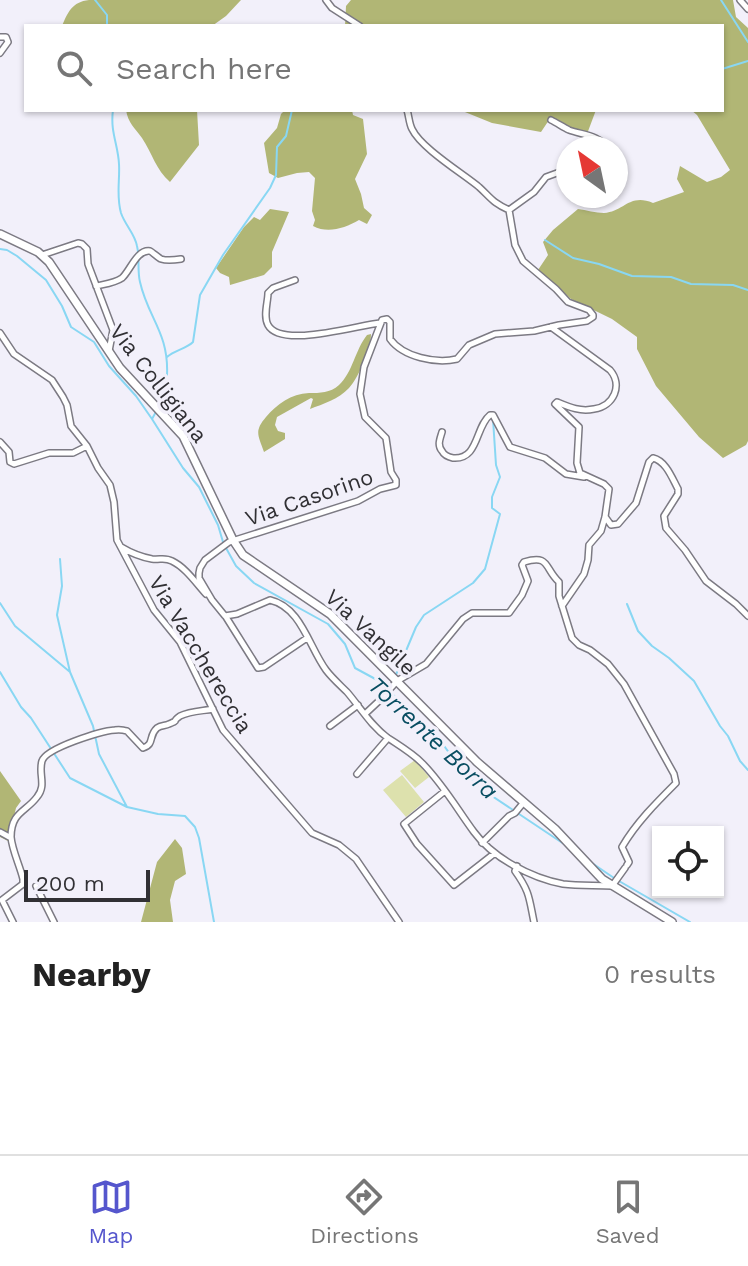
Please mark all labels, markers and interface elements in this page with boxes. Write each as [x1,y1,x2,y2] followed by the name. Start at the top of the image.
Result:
[24,24,724,112] search box
[52,46,96,90] icon: search
[116,51,292,86] text: Search here
[556,136,628,208] north arrow
[105,319,213,447] street label: Via Colligiana
[242,464,376,531] street label: Via Casorino
[144,571,257,738] street label: Via Vacchereccia
[320,584,421,681] street label: Via Vangile
[362,671,504,805] water label: Torrente Borra
[652,826,724,898] map controls
[652,826,724,898] button: locate
[24,866,150,902] scale bar
[36,871,105,896] text: 200 m
[32,954,151,994] text: Nearby
[604,959,716,989] text: 0 results
[88,1175,133,1248] tab: Map
[310,1175,419,1248] tab: Directions
[596,1175,660,1248] tab: Saved

